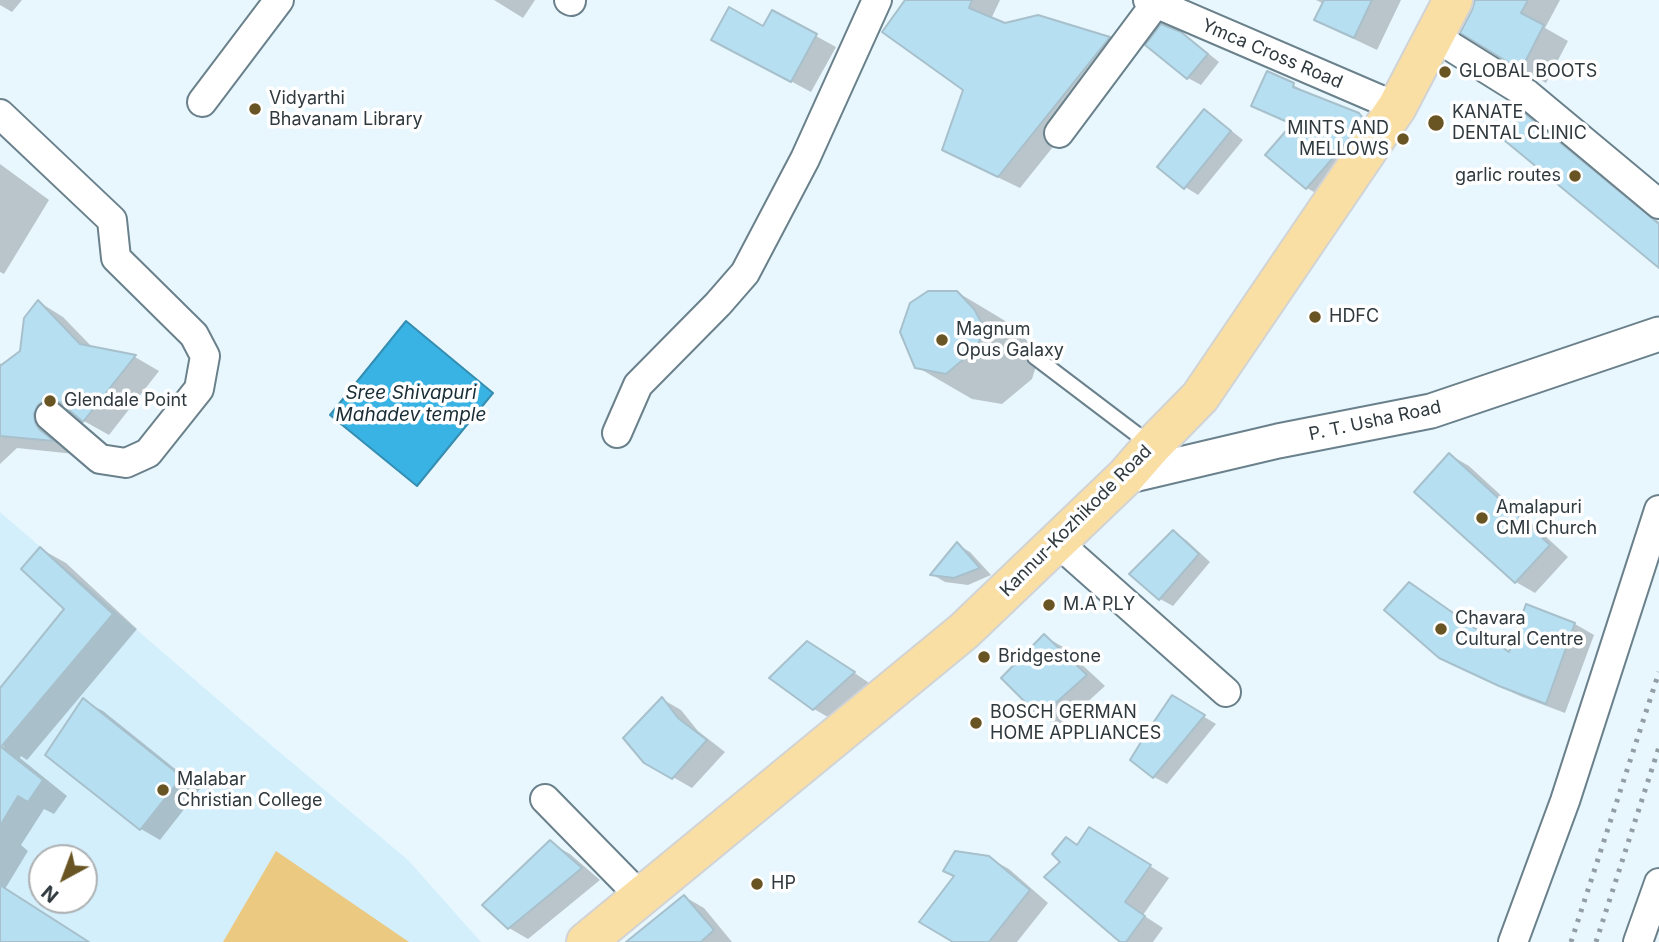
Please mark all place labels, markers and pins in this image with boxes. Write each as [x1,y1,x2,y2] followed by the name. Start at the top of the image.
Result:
[1459,61,1597,83] place label: GLOBAL BOOTS
[1437,64,1453,80] marker: GLOBAL BOOTS
[269,88,423,130] place label: Vidyarthi Bhavanam Library
[247,101,263,117] marker: Vidyarthi Bhavanam Library
[1452,102,1587,144] place label: KANATE DENTAL CLINIC
[1426,113,1446,133] marker: KANATE DENTAL CLINIC
[1287,118,1389,160] place label: MINTS AND MELLOWS
[1395,131,1411,147] marker: MINTS AND MELLOWS
[1455,165,1561,187] place label: garlic routes
[1567,168,1583,184] marker: garlic routes
[1329,306,1379,328] place label: HDFC
[1307,309,1323,325] marker: HDFC
[956,319,1064,362] place label: Magnum Opus Galaxy
[934,332,950,348] marker: Magnum Opus Galaxy
[64,390,187,412] place label: Glendale Point
[42,393,58,409] marker: Glendale Point
[1496,497,1597,540] place label: Amalapuri CMI Church
[1474,510,1490,526] marker: Amalapuri CMI Church
[1063,594,1135,616] place label: M.A PLY
[1041,597,1057,613] marker: M.A PLY
[1455,608,1583,650] place label: Chavara Cultural Centre
[1433,621,1449,637] marker: Chavara Cultural Centre
[998,646,1101,668] place label: Bridgestone
[976,649,992,665] marker: Bridgestone
[990,702,1161,744] place label: BOSCH GERMAN HOME APPLIANCES
[968,715,984,731] marker: BOSCH GERMAN HOME APPLIANCES
[177,769,322,812] place label: Malabar Christian College
[155,782,171,798] marker: Malabar Christian College
[771,873,796,895] place label: HP
[749,876,765,892] marker: HP

